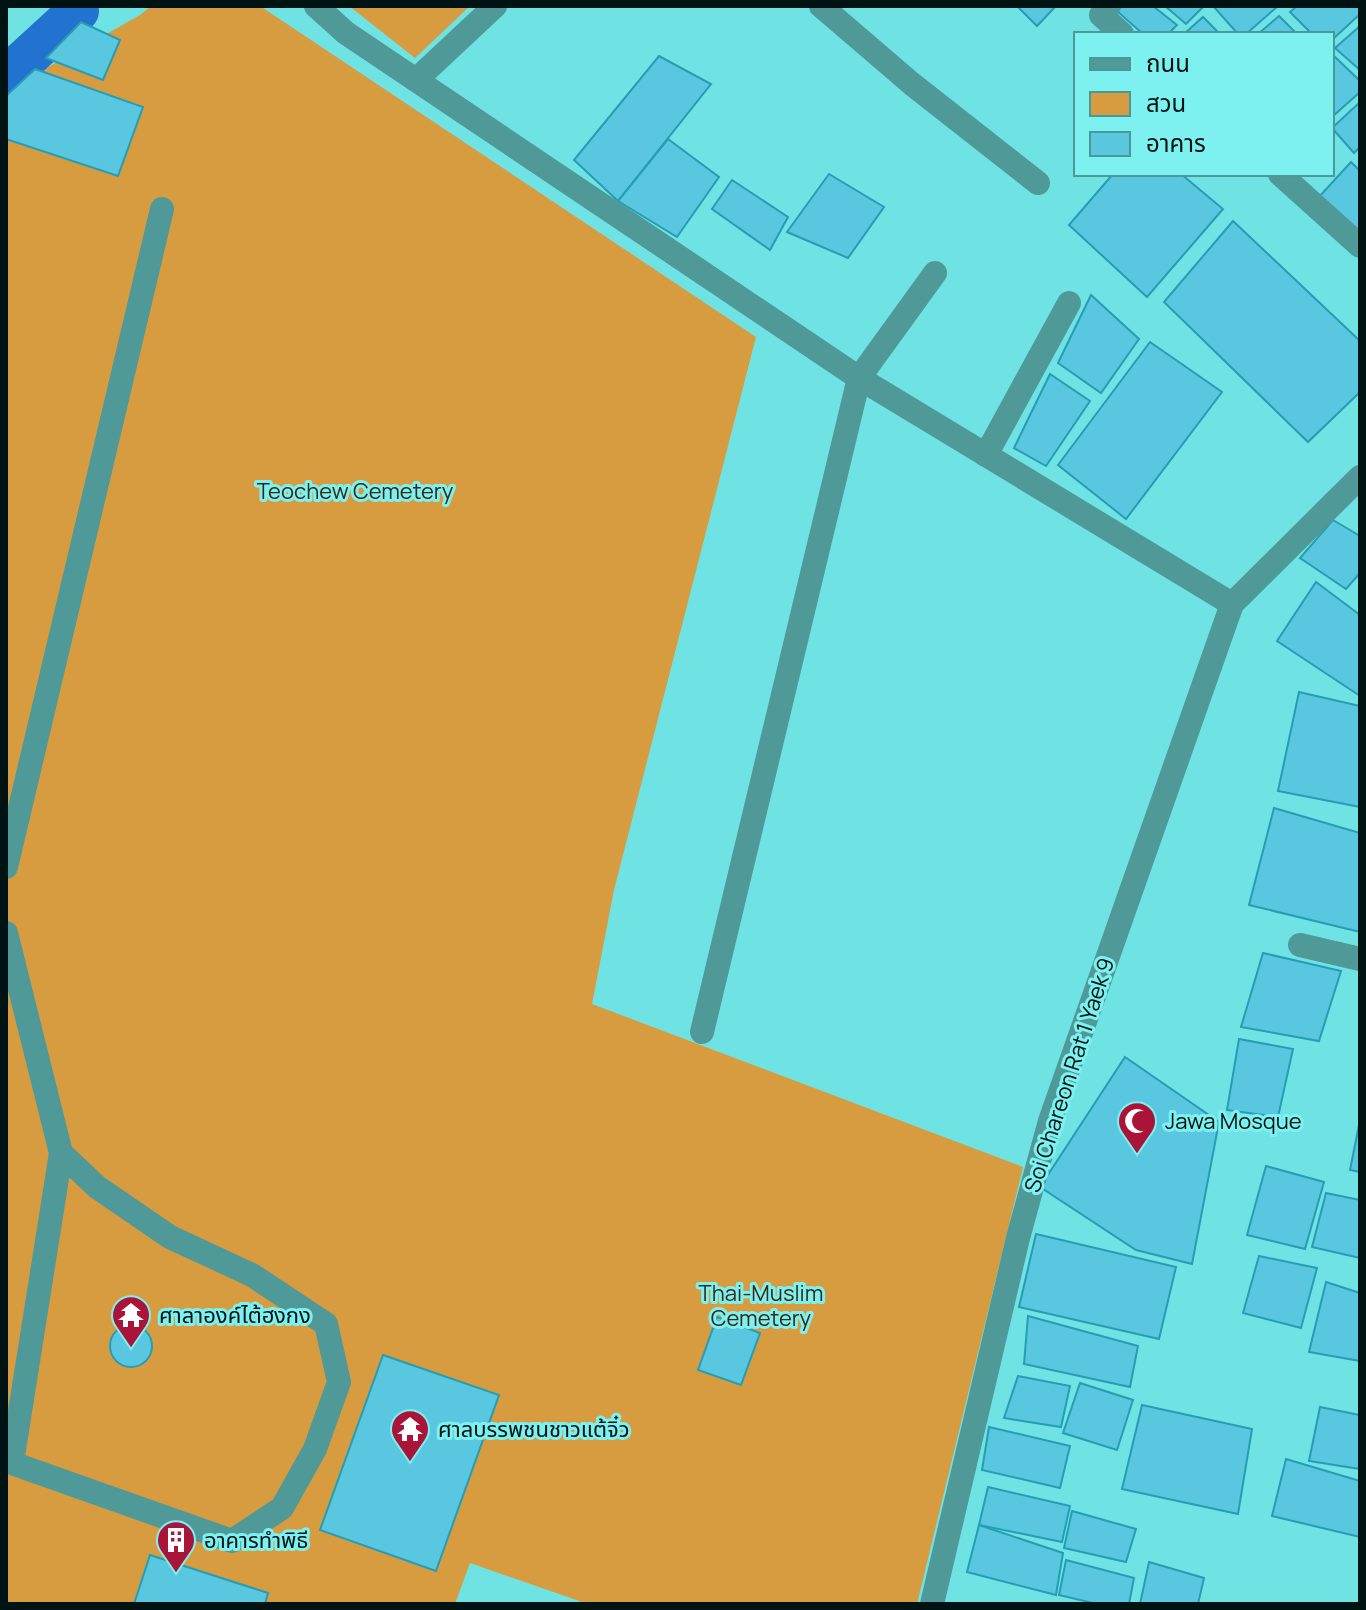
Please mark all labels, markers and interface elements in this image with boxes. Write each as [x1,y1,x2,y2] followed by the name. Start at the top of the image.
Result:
[1074,32,1334,176] legend
[1146,46,1190,79] text: ถนน
[1146,86,1186,119] text: สวน
[1146,126,1206,159] text: อาคาร
[257,476,454,506] park label: Teochew Cemetery
[1017,954,1121,1196] street label: Soi Chareon Rat 1 Yaek 9
[1116,1100,1158,1155] mosque icon: Jawa Mosque
[1165,1106,1302,1136] place label: Jawa Mosque
[699,1278,823,1333] park label: Thai-Muslim Cemetery
[110,1294,152,1349] temple icon: ศาลาองค์ไต้ฮงกง
[159,1300,311,1330] place label: ศาลาองค์ไต้ฮงกง
[389,1408,431,1463] temple icon: ศาลบรรพชนชาวแต้จิ๋ว
[438,1414,630,1444] place label: ศาลบรรพชนชาวแต้จิ๋ว
[155,1519,197,1574] building icon: อาคารทำพิธี
[204,1525,308,1555] place label: อาคารทำพิธี

